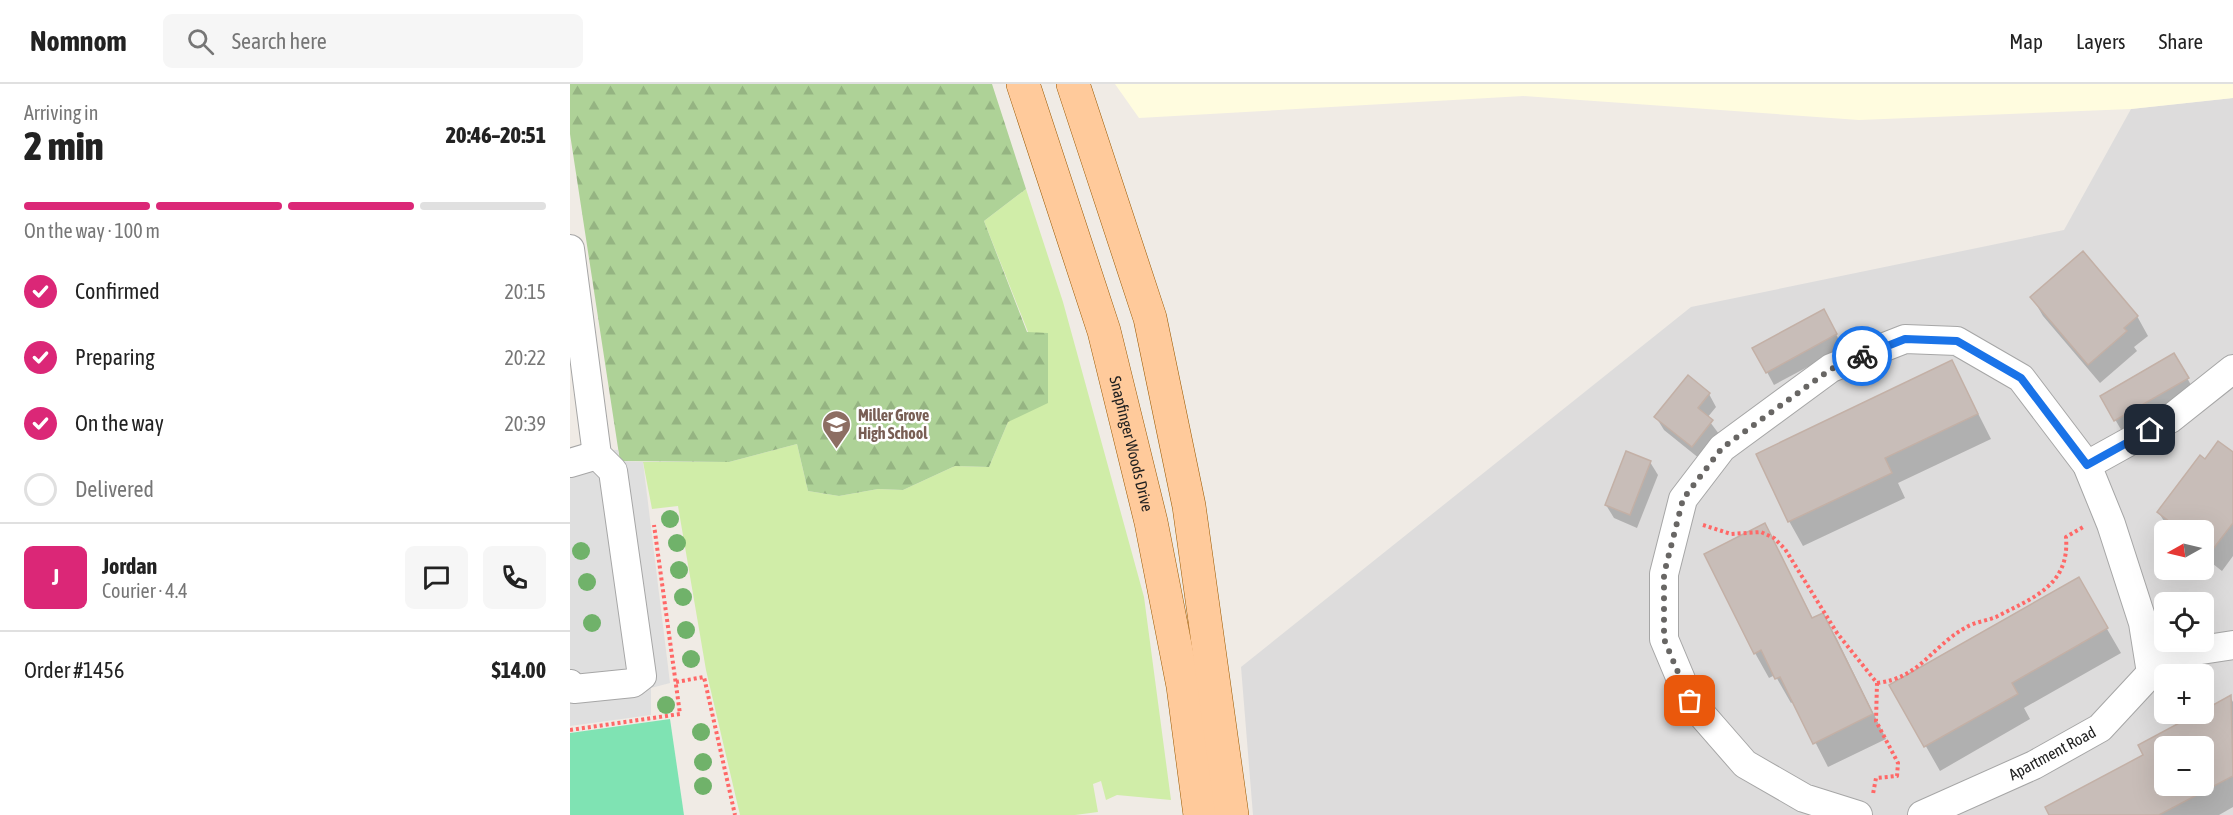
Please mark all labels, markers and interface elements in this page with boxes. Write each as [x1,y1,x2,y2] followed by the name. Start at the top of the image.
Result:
[163,14,583,68] search box
[30,25,127,57] text: Nomnom
[184,25,217,58] icon: search
[232,28,327,54] text: Search here
[2009,29,2043,53] text: Map
[2076,29,2126,53] text: Layers
[2159,29,2203,53] text: Share
[24,101,98,124] text: Arriving in
[446,122,546,148] text: 20:46–20:51
[24,124,104,168] text: 2 min
[24,219,160,242] text: On the way · 100 m
[24,275,57,308] icon: check
[75,278,160,304] text: Confirmed
[504,280,546,303] text: 20:15
[1832,326,1892,386] courier
[1846,340,1879,373] icon: bike
[24,341,57,374] icon: check
[75,344,155,370] text: Preparing
[504,346,546,369] text: 20:22
[1106,374,1157,513] street label: Snapfinger Woods Drive
[2124,404,2175,455] pin
[858,406,929,442] place label: Miller Grove High School
[24,407,57,440] icon: check
[821,408,853,450] school or university icon: Miller Grove High School
[75,410,164,436] text: On the way
[504,412,546,435] text: 20:39
[2133,413,2166,446] icon: home
[75,476,154,502] text: Delivered
[2154,520,2214,580] north arrow
[2154,520,2214,796] map controls
[405,546,468,609] button: chat
[483,546,546,609] button: phone
[102,553,157,579] text: Jordan
[52,564,59,590] text: J
[102,579,188,602] text: Courier · 4.4
[2154,592,2214,652] button: locate
[24,657,124,683] text: Order #1456
[491,657,546,683] text: $14.00
[2154,664,2214,724] button: +
[1664,675,1715,726] pin
[1673,684,1706,717] icon: bag
[2005,723,2099,784] street label: Apartment Road
[2154,736,2214,796] button: −

